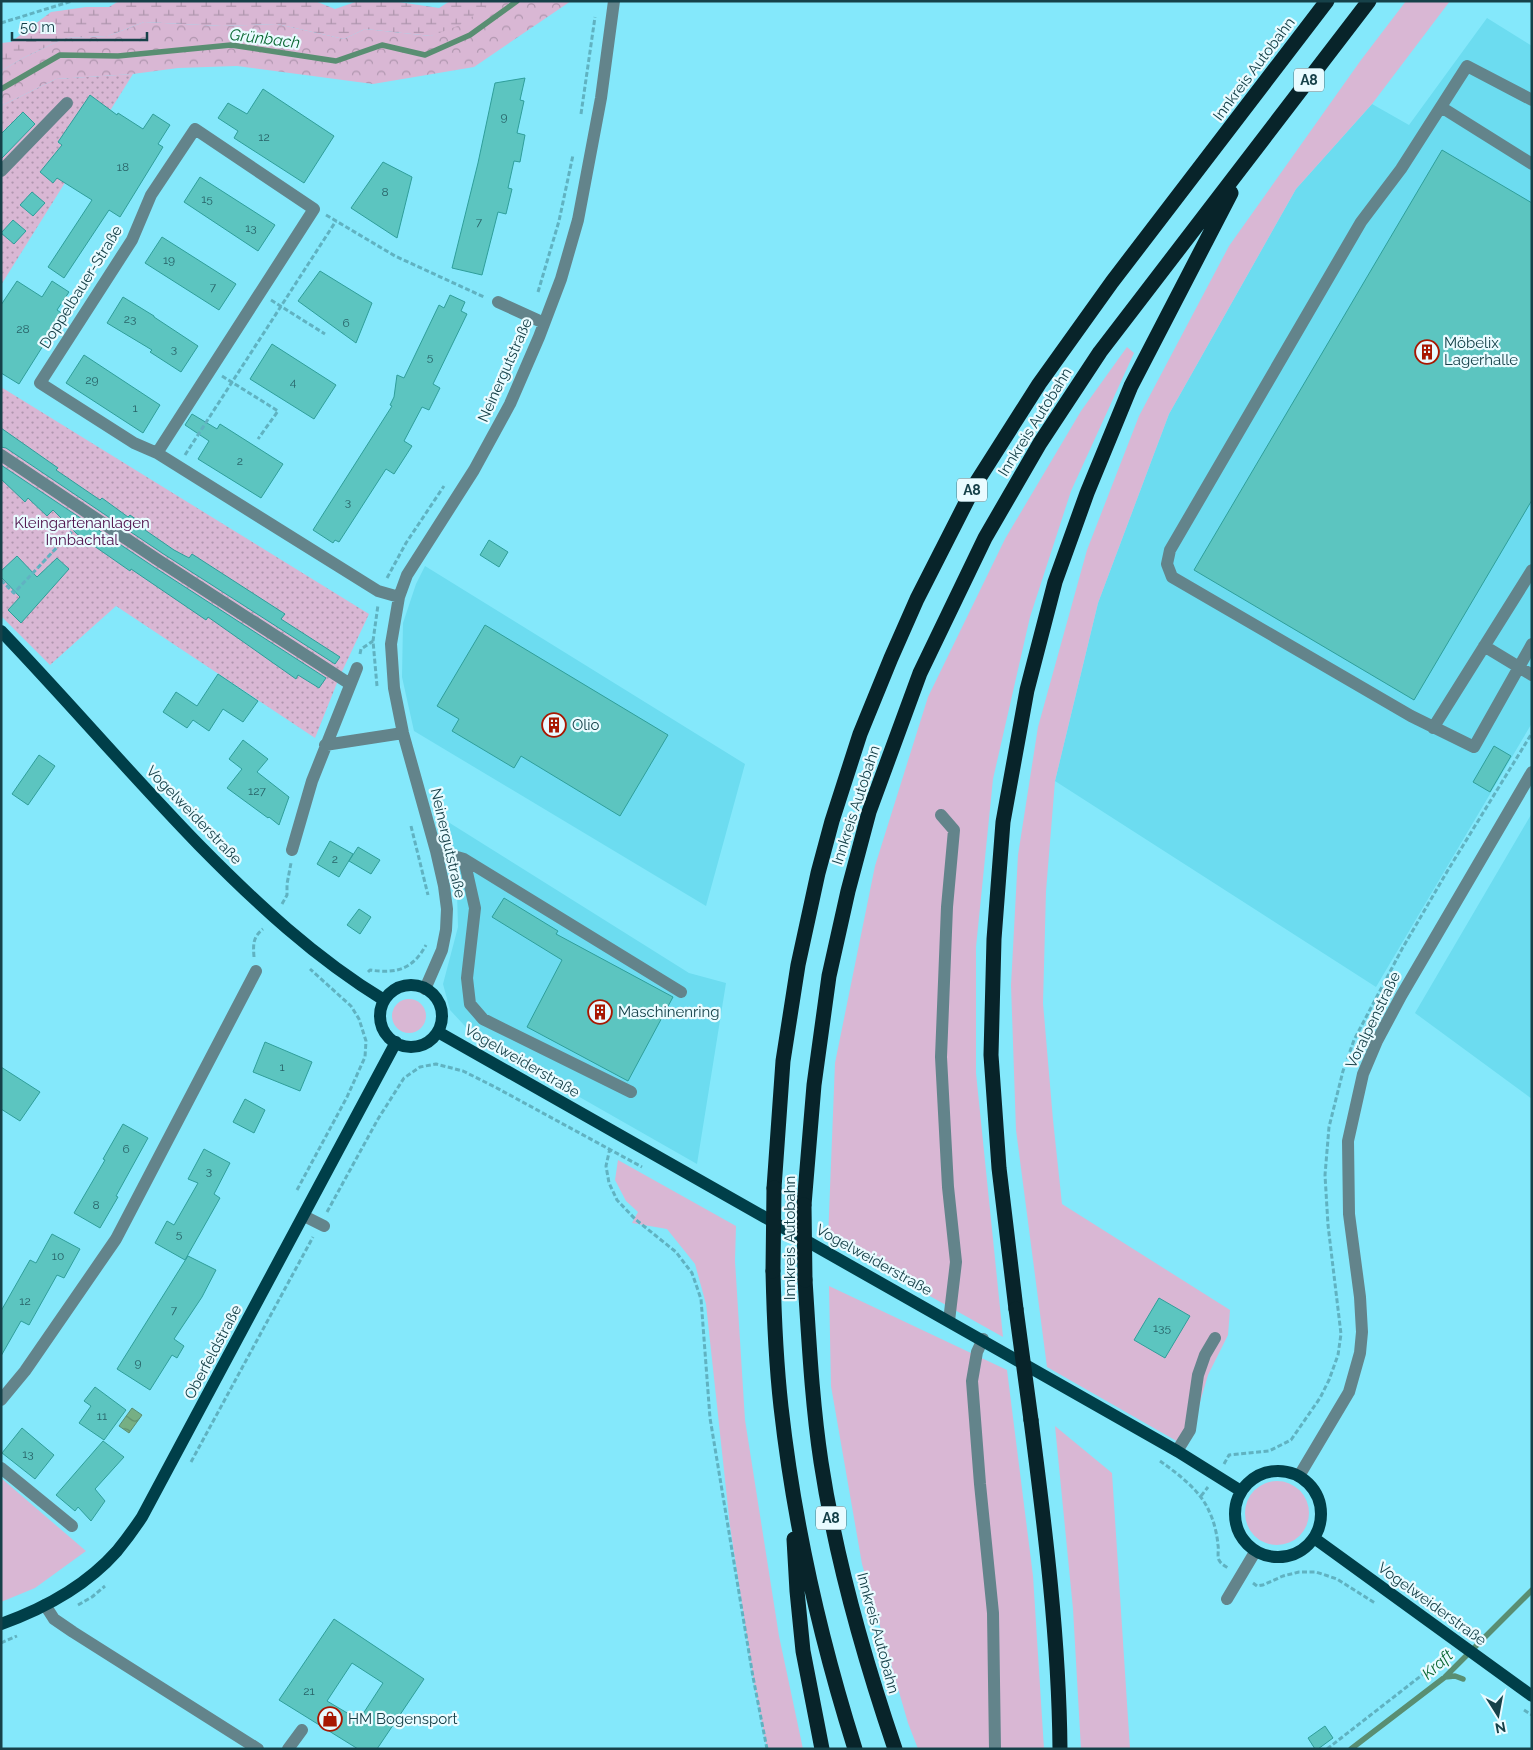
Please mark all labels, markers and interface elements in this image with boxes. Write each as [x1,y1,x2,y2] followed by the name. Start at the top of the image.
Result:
[12,10,148,42] scale bar
[1209,14,1299,124] street label: Innkreis Autobahn
[20,18,55,36] text: 50 m
[229,25,301,52] water label: Grünbach
[1294,68,1324,92] road number: A8
[500,110,508,124] house number: 9
[258,130,270,144] house number: 12
[117,160,129,174] house number: 18
[381,185,389,199] house number: 8
[201,192,213,206] house number: 15
[476,215,483,229] house number: 7
[245,221,257,235] house number: 13
[36,222,126,352] street label: Doppelbauer-Straße
[163,253,175,267] house number: 19
[210,280,217,294] house number: 7
[124,312,136,326] house number: 23
[474,315,536,425] street label: Neinergutstraße
[342,316,350,330] house number: 6
[16,322,30,336] house number: 28
[1444,334,1518,369] place label: Möbelix Lagerhalle
[1414,339,1440,365] building icon: Möbelix Lagerhalle
[171,342,177,356] house number: 3
[427,350,434,364] house number: 5
[994,364,1076,480] street label: Innkreis Autobahn
[85,373,99,387] house number: 29
[290,375,297,389] house number: 4
[132,401,138,415] house number: 1
[237,454,243,468] house number: 2
[957,478,987,502] road number: A8
[345,495,351,509] house number: 3
[14,514,150,549] park label: Kleingartenanlagen Innbachtal
[541,712,567,738] building icon: Olio
[572,716,600,734] place label: Olio
[828,743,884,867] street label: Innkreis Autobahn
[142,762,246,868] street label: Vogelweiderstraße
[248,784,266,798] house number: 127
[427,786,469,900] street label: Neinergutstraße
[332,852,338,866] house number: 2
[1342,969,1404,1071] street label: Voralpenstraße
[587,999,613,1025] building icon: Maschinenring
[618,1003,720,1021] place label: Maschinenring
[461,1021,583,1101] street label: Vogelweiderstraße
[279,1060,285,1074] house number: 1
[122,1142,130,1156] house number: 6
[206,1164,212,1178] house number: 3
[781,1176,799,1300] street label: Innkreis Autobahn
[92,1198,100,1212] house number: 8
[813,1221,935,1300] street label: Vogelweiderstraße
[176,1227,183,1241] house number: 5
[52,1249,64,1263] house number: 10
[19,1294,31,1308] house number: 12
[181,1302,246,1402] street label: Oberfeldstraße
[171,1303,178,1317] house number: 7
[1153,1321,1171,1335] house number: 135
[134,1356,142,1370] house number: 9
[97,1409,107,1423] house number: 11
[22,1447,34,1461] house number: 13
[816,1506,846,1530] road number: A8
[1374,1558,1490,1650] street label: Vogelweiderstraße
[853,1571,903,1695] street label: Innkreis Autobahn
[1418,1645,1457,1683] water label: Kraft
[303,1684,315,1698] house number: 21
[1473,1690,1523,1740] north arrow
[317,1706,343,1732] shop icon: HM Bogensport
[348,1710,458,1728] place label: HM Bogensport
[1494,1719,1507,1737] text: N

